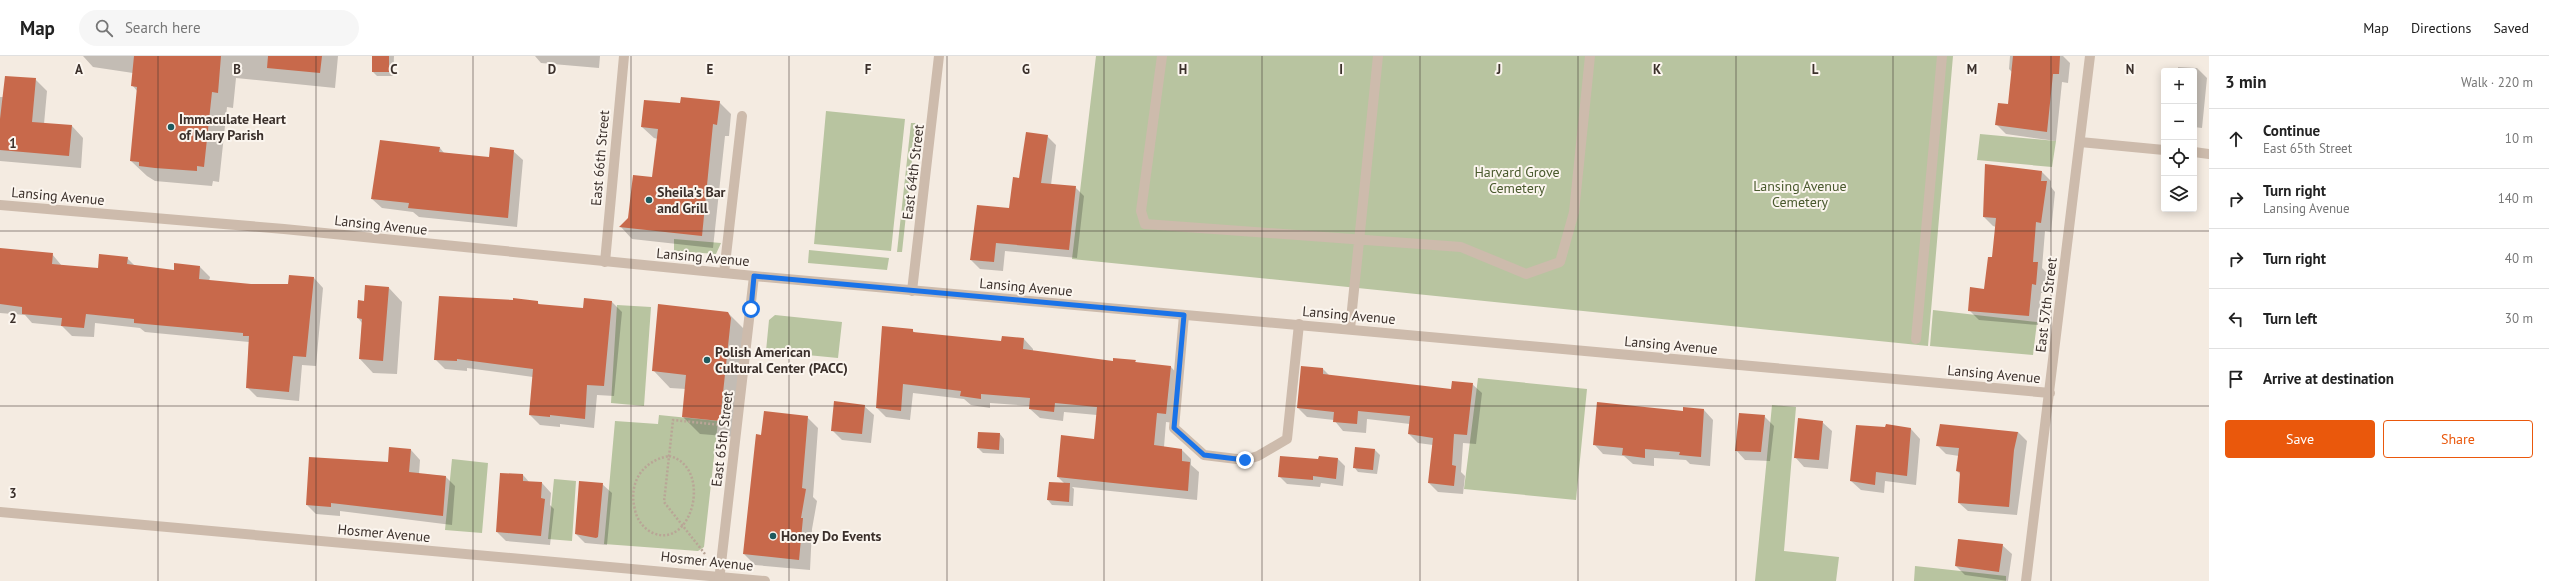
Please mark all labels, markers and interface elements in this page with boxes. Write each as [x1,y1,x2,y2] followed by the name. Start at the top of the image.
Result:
[79,10,359,46] search box
[20,16,55,40] text: Map
[93,17,115,39] icon: search
[125,18,201,37] text: Search here
[2363,19,2389,37] text: Map
[2411,19,2471,37] text: Directions
[2493,19,2529,37] text: Saved
[75,61,83,78] text: A
[233,61,241,78] text: B
[390,61,398,78] text: C
[548,61,556,78] text: D
[707,61,714,78] text: E
[865,61,872,78] text: F
[1022,61,1030,78] text: G
[1179,61,1187,78] text: H
[1339,61,1343,78] text: I
[1496,61,1501,78] text: J
[1653,61,1661,78] text: K
[1812,61,1819,78] text: L
[1967,61,1977,78] text: M
[2126,61,2134,78] text: N
[2161,68,2197,212] map controls
[2161,68,2197,104] button: +
[2225,71,2266,93] text: 3 min
[2461,74,2533,91] text: Walk · 220 m
[2161,104,2197,140] button: −
[587,109,613,207] street label: East 66th Street
[179,110,286,144] place label: Immaculate Heart of Mary Parish
[2263,121,2320,140] text: Continue
[166,122,176,132] marker: Immaculate Heart of Mary Parish
[898,123,928,221] street label: East 64th Street
[2225,128,2247,150] icon: ahead
[2505,130,2533,147] text: 10 m
[9,135,17,152] text: 1
[2161,140,2197,176] button: locate
[2263,140,2352,157] text: East 65th Street
[1474,163,1560,197] park label: Harvard Grove Cemetery
[2161,176,2197,212] button: layers
[1753,177,1847,211] park label: Lansing Avenue Cemetery
[2263,181,2326,200] text: Turn right
[11,183,105,209] street label: Lansing Avenue
[657,183,726,217] place label: Sheila's Bar and Grill
[2225,188,2247,210] icon: right
[2498,190,2533,207] text: 140 m
[644,195,654,205] marker: Sheila's Bar and Grill
[2263,200,2350,217] text: Lansing Avenue
[334,211,428,239] street label: Lansing Avenue
[656,244,750,270] street label: Lansing Avenue
[2225,248,2247,270] icon: right
[2263,249,2326,268] text: Turn right
[2505,250,2533,267] text: 40 m
[2031,256,2061,354] street label: East 57th Street
[979,274,1073,300] street label: Lansing Avenue
[742,300,760,318] route start
[1302,302,1396,328] street label: Lansing Avenue
[2225,308,2247,330] icon: left
[2263,309,2317,328] text: Turn left
[9,310,17,327] text: 2
[2505,310,2533,327] text: 30 m
[1624,332,1718,358] street label: Lansing Avenue
[715,343,848,377] place label: Polish American Cultural Center (PACC)
[702,355,712,365] marker: Polish American Cultural Center (PACC)
[1947,361,2041,387] street label: Lansing Avenue
[2225,368,2247,390] icon: arrive
[2263,369,2394,388] text: Arrive at destination
[707,390,737,488] street label: East 65th Street
[2225,420,2375,458] button: Save
[2383,420,2533,458] button: Share
[1236,451,1254,469] route end
[9,485,17,502] text: 3
[337,520,431,546] street label: Hosmer Avenue
[781,527,882,545] place label: Honey Do Events
[768,531,778,541] marker: Honey Do Events
[660,547,754,575] street label: Hosmer Avenue

